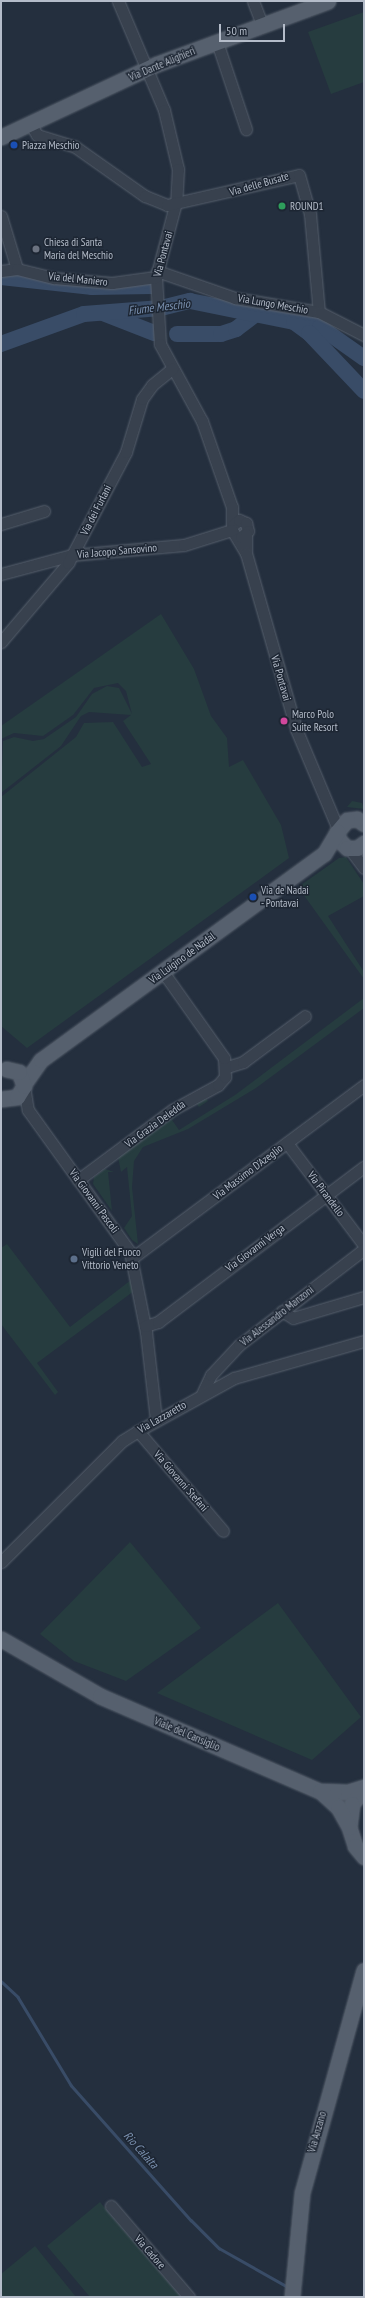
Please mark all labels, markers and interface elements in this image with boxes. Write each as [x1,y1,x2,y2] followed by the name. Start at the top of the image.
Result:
[221,16,287,42] scale bar
[226,23,247,38] text: 50 m
[127,44,197,84] street label: Via Dante Alighieri
[22,138,80,152] place label: Piazza Meschio
[9,140,19,150] marker: Piazza Meschio
[228,169,290,199] street label: Via delle Busate
[290,199,323,213] place label: ROUND1
[277,201,287,211] marker: ROUND1
[151,230,175,278] street label: Via Pontavai
[44,236,113,262] place label: Chiesa di Santa Maria del Meschio
[31,244,41,254] marker: Chiesa di Santa Maria del Meschio
[48,269,108,289] street label: Via del Maniero
[237,291,309,317] street label: Via Lungo Meschio
[127,296,191,318] water label: Fiume Meschio
[78,483,114,537] street label: Via dei Furlani
[77,541,157,561] street label: Via Jacopo Sansovino
[268,654,294,702] street label: Via Pontavai
[292,708,338,734] place label: Marco Polo Suite Resort
[279,716,289,726] marker: Marco Polo Suite Resort
[261,884,309,910] place label: Via de Nadai - Pontavai
[248,892,258,902] marker: Via de Nadai - Pontavai
[146,930,218,986] street label: Via Luigino de Nadal
[122,1098,188,1150] street label: Via Grazia Deledda
[211,1142,285,1202] street label: Via Massimo D'Azeglio
[66,1166,122,1236] street label: Via Giovanni Pascoli
[305,1169,347,1219] street label: Via Pirandello
[223,1221,287,1275] street label: Via Giovanni Verga
[82,1246,141,1272] place label: Vigili del Fuoco Vittorio Veneto
[69,1254,79,1264] marker: Vigili del Fuoco Vittorio Veneto
[237,1283,317,1349] street label: Via Alessandro Manzoni
[135,1398,189,1436] street label: Via Lazzaretto
[151,1448,211,1514] street label: Via Giovanni Stefani
[152,1714,222,1754] street label: Viale del Cansiglio
[305,2110,329,2154] street label: Via Anzano
[121,2129,161,2171] water label: Rio Calalta
[132,2232,168,2272] street label: Via Cadore

